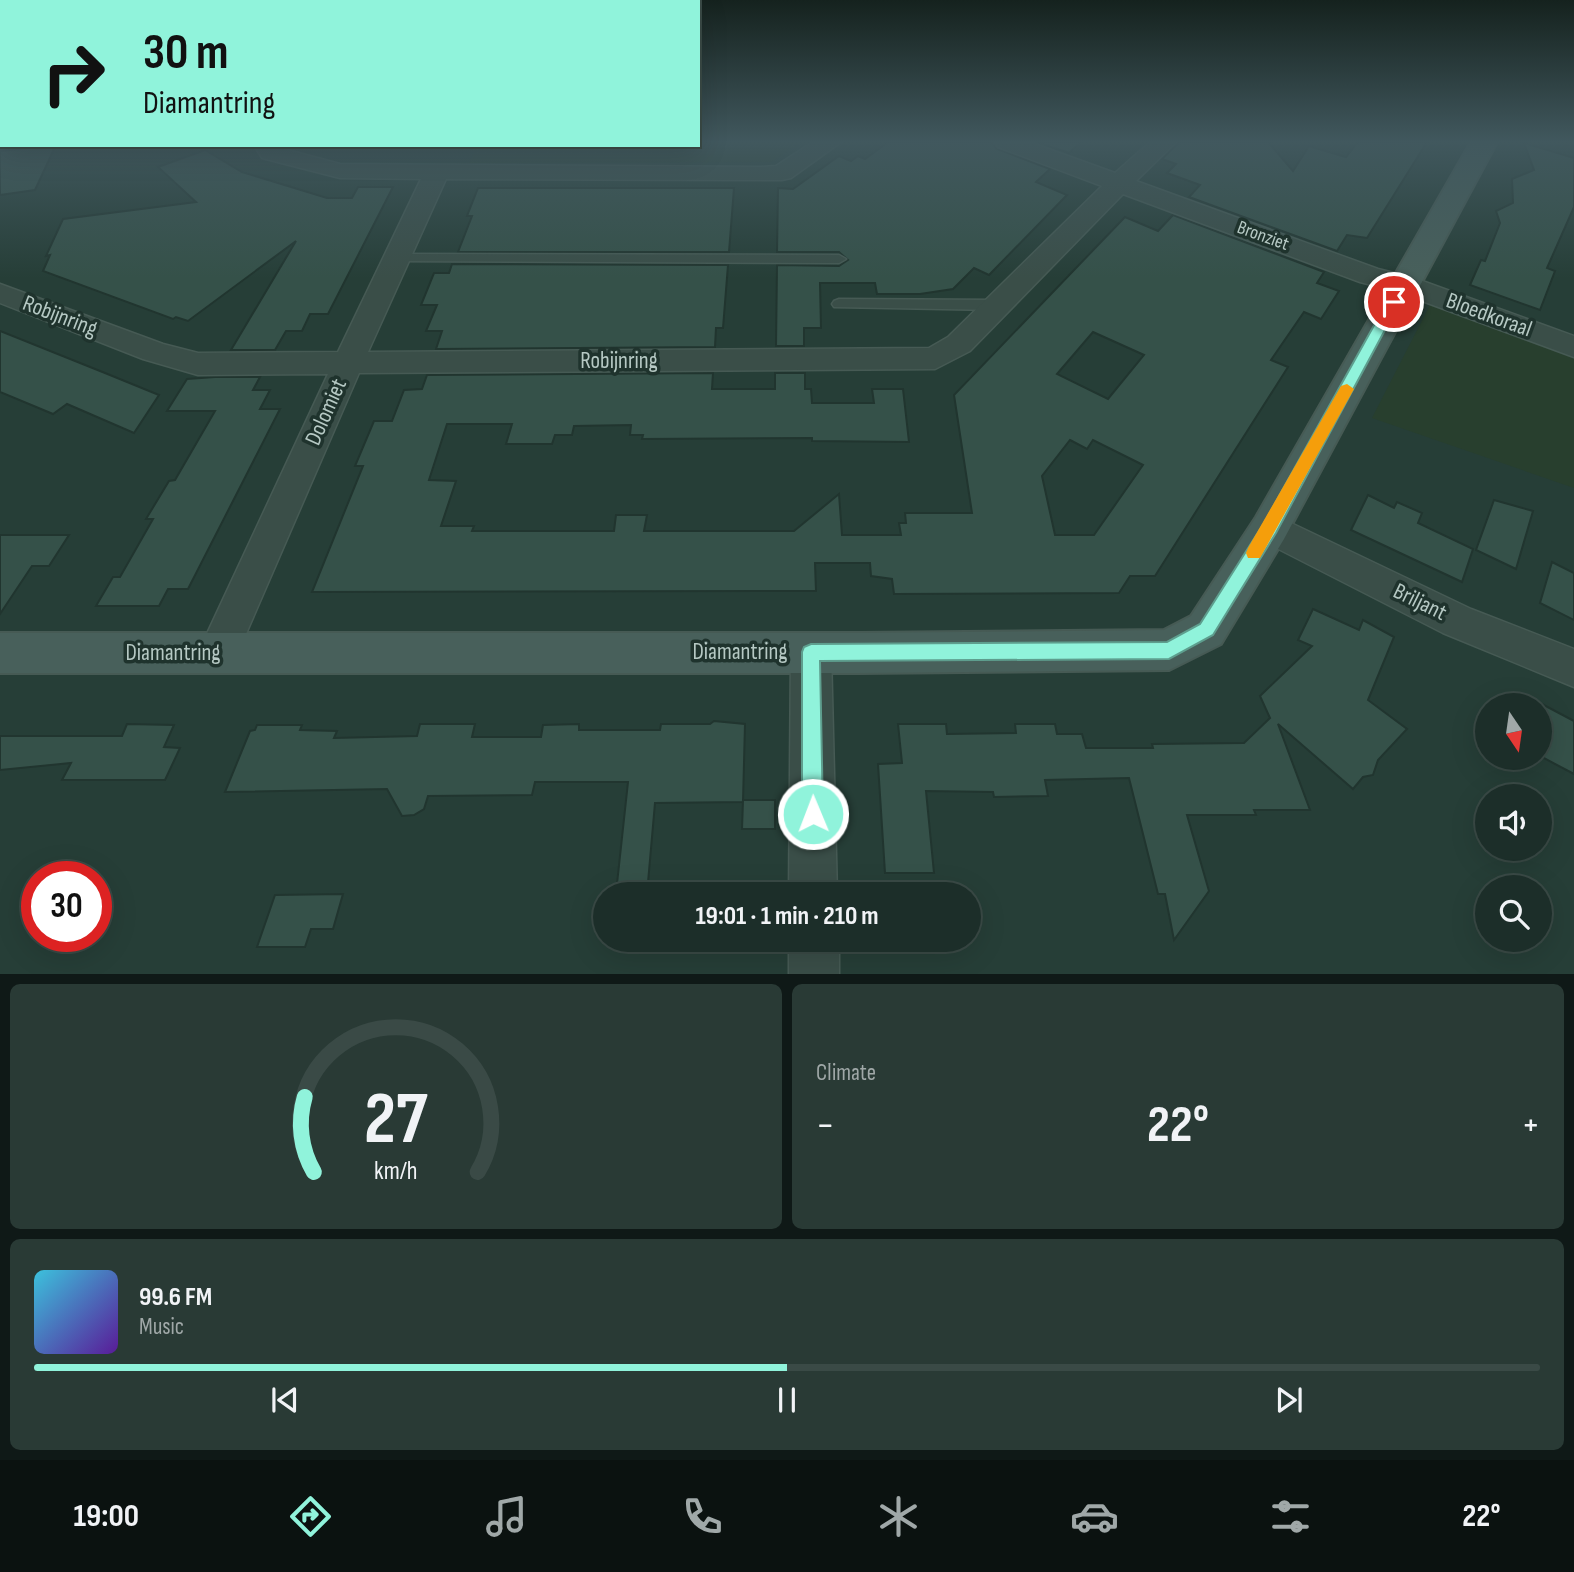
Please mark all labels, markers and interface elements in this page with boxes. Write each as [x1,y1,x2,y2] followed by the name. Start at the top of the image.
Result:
[143,24,228,83] text: 30 m
[28,28,119,119] icon: right
[143,84,275,123] text: Diamantring
[1234,216,1292,256] street label: Bronziet
[1364,272,1424,332] pin
[1375,283,1413,321] icon: arrive
[1442,287,1536,343] street label: Bloedkoraal
[19,289,101,343] street label: Robijnring
[580,347,658,375] street label: Robijnring
[299,374,353,450] street label: Dolomiet
[1389,577,1451,627] street label: Briljant
[693,638,788,666] street label: Diamantring
[126,639,221,667] street label: Diamantring
[1475,693,1552,770] north arrow
[1475,693,1552,952] map controls
[776,777,850,851] position arrow
[1475,784,1552,861] button: sound
[21,861,112,952] speed limit sign: 30
[1475,875,1552,952] button: search
[695,901,879,932] text: 19:01 · 1 min · 210 m
[816,1059,876,1087] text: Climate
[364,1077,428,1165] text: 27
[1147,1094,1209,1157] text: 22°
[816,1103,835,1148] text: −
[1521,1103,1540,1148] text: +
[374,1156,418,1187] text: km/h
[139,1282,212,1313] text: 99.6 FM
[139,1313,184,1341] text: Music
[266,1381,304,1419] icon: previous
[768,1381,806,1419] icon: pause
[1270,1381,1308,1419] icon: next
[286,1492,335,1541] icon: directions
[482,1492,531,1541] icon: music
[678,1492,727,1541] icon: phone
[874,1492,923,1541] icon: climate
[1070,1492,1119,1541] icon: car
[1266,1492,1315,1541] icon: filters
[74,1497,139,1536] text: 19:00
[1462,1497,1500,1536] text: 22°

